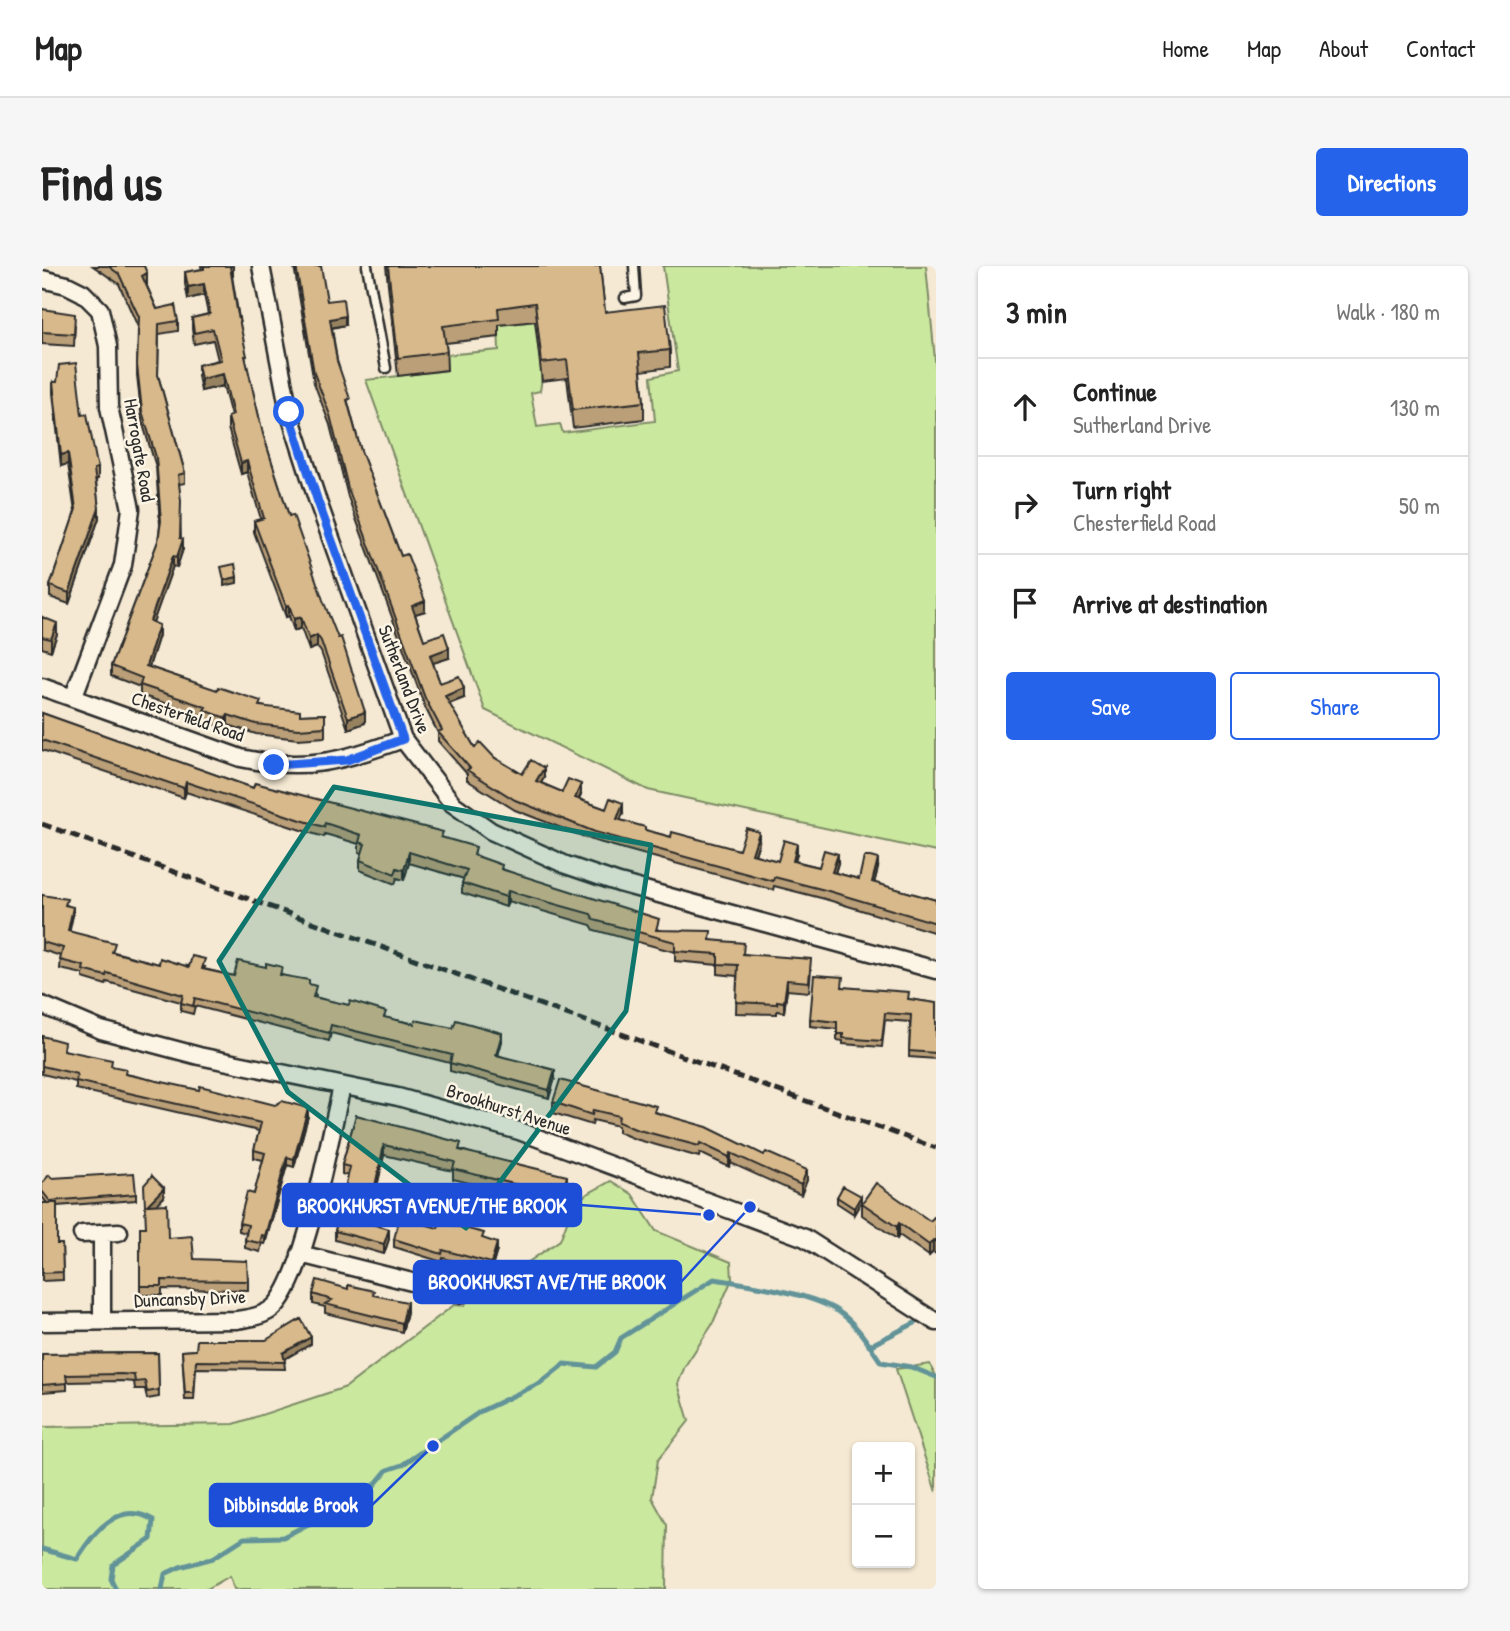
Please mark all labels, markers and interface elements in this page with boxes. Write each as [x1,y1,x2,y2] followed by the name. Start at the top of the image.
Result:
[35,26,82,70] text: Map
[1162,32,1209,64] text: Home
[1247,32,1281,64] text: Map
[1319,32,1368,64] text: About
[1406,32,1475,64] text: Contact
[1316,148,1468,216] button: Directions
[42,149,162,215] text: Find us
[1006,292,1067,332] text: 3 min
[1336,296,1440,327] text: Walk · 180 m
[1073,374,1157,409] text: Continue
[1006,388,1044,426] icon: ahead
[1390,392,1440,423] text: 130 m
[118,396,162,504] street label: Harrogate Road
[273,396,304,427] route start
[1073,409,1211,440] text: Sutherland Drive
[1073,472,1171,507] text: Turn right
[1006,486,1044,524] icon: right
[1399,490,1440,521] text: 50 m
[1073,507,1216,538] text: Chesterfield Road
[1006,584,1044,622] icon: arrive
[1073,586,1268,621] text: Arrive at destination
[372,621,438,737] street label: Sutherland Drive
[1006,672,1216,740] button: Save
[1230,672,1440,740] button: Share
[128,685,248,748] street label: Chesterfield Road
[258,749,289,780] route end
[443,1077,575,1141] street label: Brookhurst Avenue
[283,1184,581,1226] callout: BROOKHURST AVENUE/THE BROOK
[297,1191,567,1220] text: BROOKHURST AVENUE/THE BROOK
[414,1261,681,1303] callout: BROOKHURST AVE/THE BROOK
[428,1267,666,1296] text: BROOKHURST AVE/THE BROOK
[134,1283,247,1313] street label: Duncansby Drive
[852,1442,915,1568] map controls
[852,1442,915,1505] button: +
[210,1484,372,1526] callout: Dibbinsdale Brook
[224,1490,358,1519] text: Dibbinsdale Brook
[852,1505,915,1568] button: −

